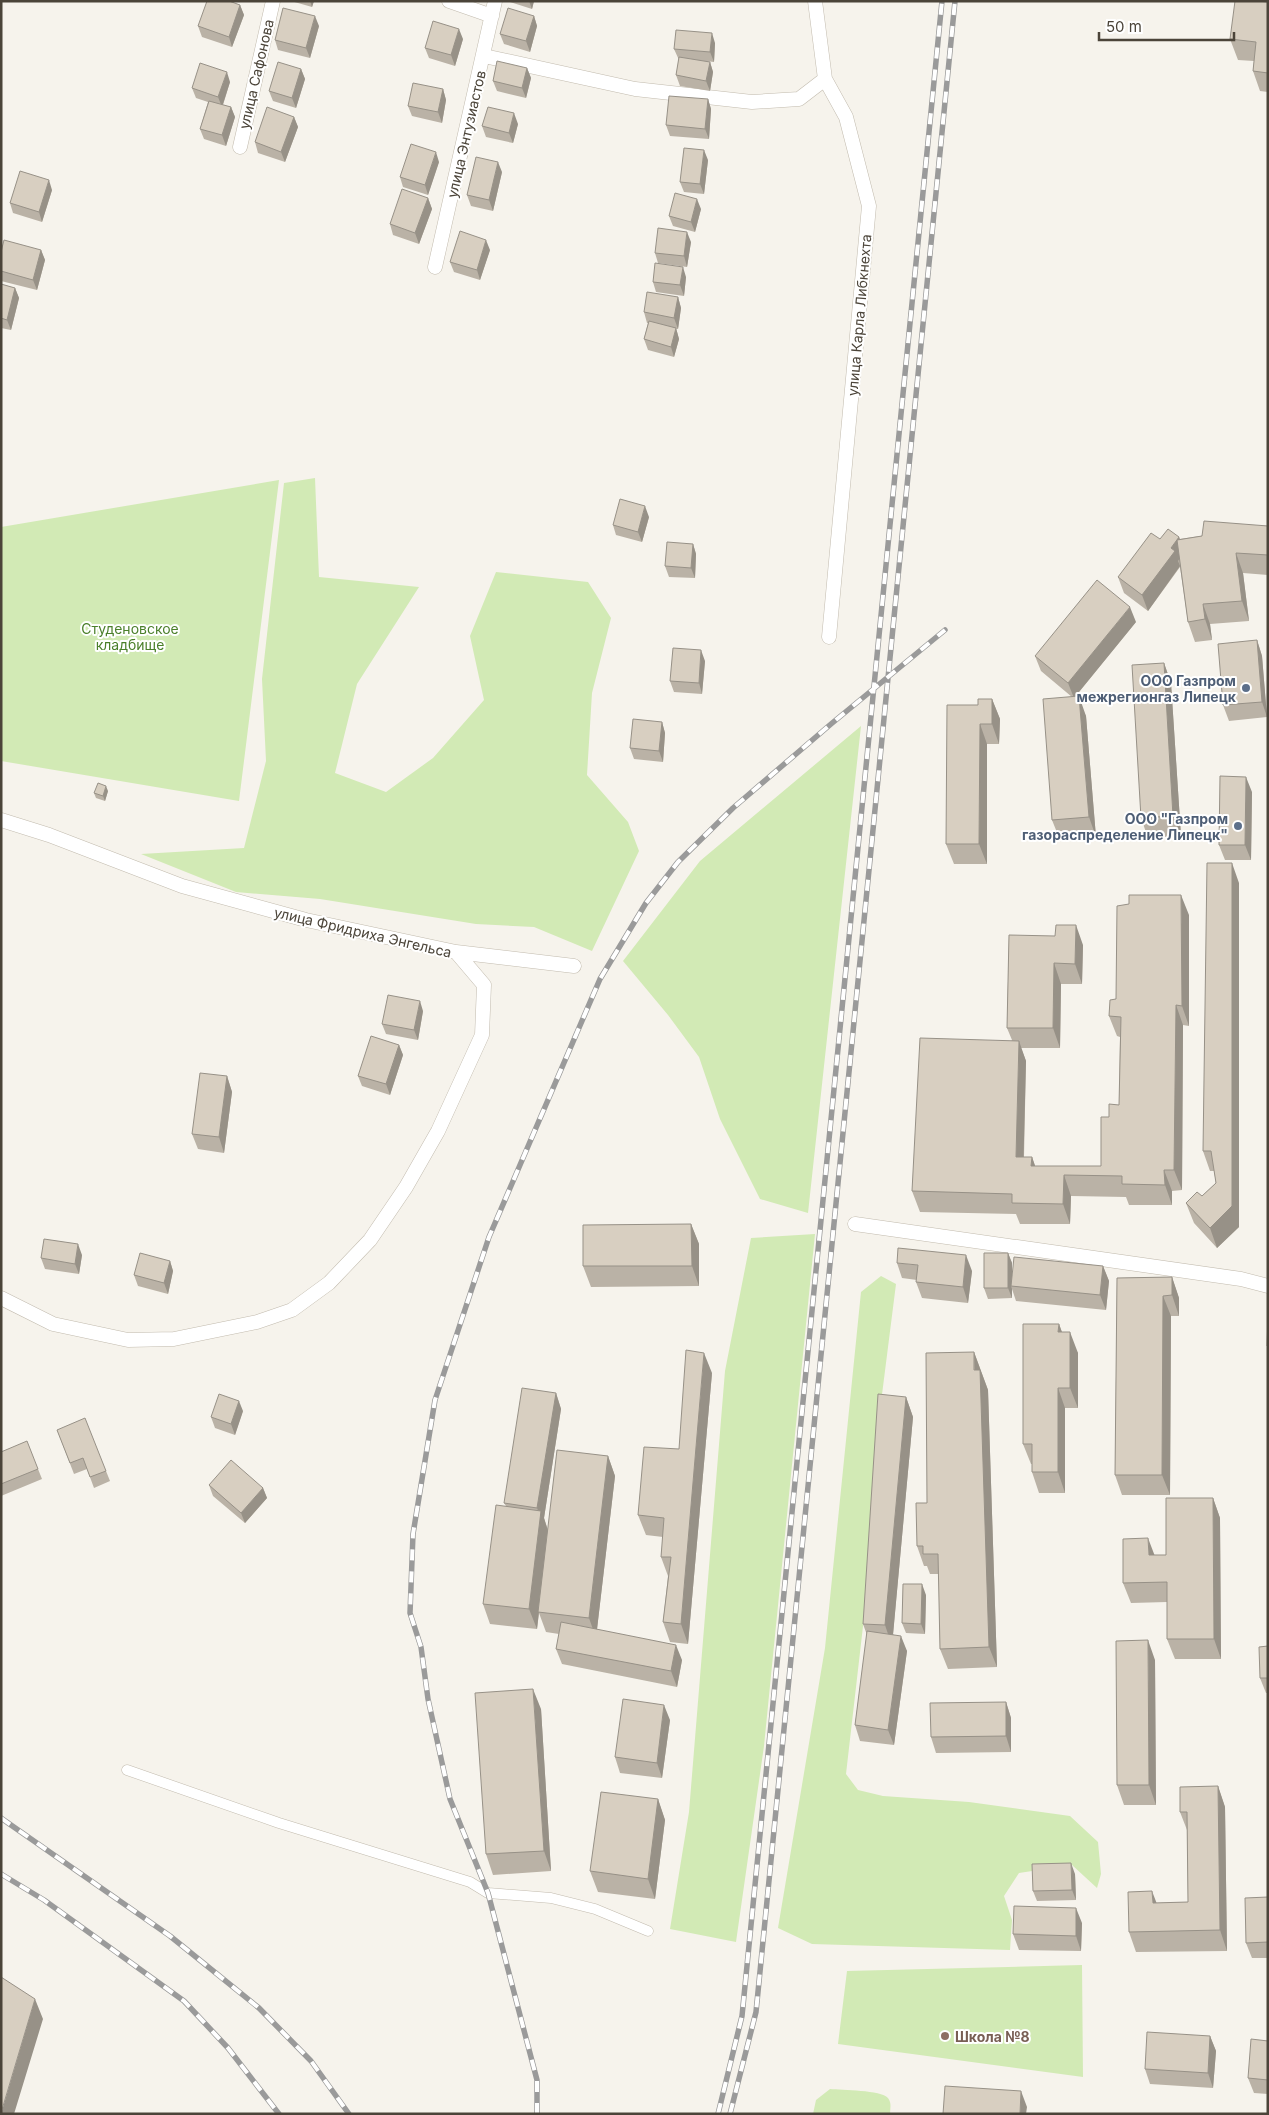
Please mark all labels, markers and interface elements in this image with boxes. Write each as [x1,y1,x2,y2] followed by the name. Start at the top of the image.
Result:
[1099,10,1234,42] scale bar
[235,17,277,131] street label: улица Сафонова
[1106,17,1142,36] text: 50 m
[443,69,489,199] street label: улица Энтузиастов
[843,233,875,397] street label: улица Карла Либкнехта
[81,620,179,653] park label: Студеновское кладбище
[1077,672,1237,705] place label: ООО Газпром межрегионгаз Липецк
[1240,682,1252,694] marker: ООО Газпром межрегионгаз Липецк
[1022,810,1228,843] place label: ООО "Газпром газораспределение Липецк"
[1232,820,1244,832] marker: ООО "Газпром газораспределение Липецк"
[273,903,453,961] street label: улица Фридриха Энгельса
[955,2028,1030,2045] place label: Школа №8
[939,2030,951,2042] marker: Школа №8

